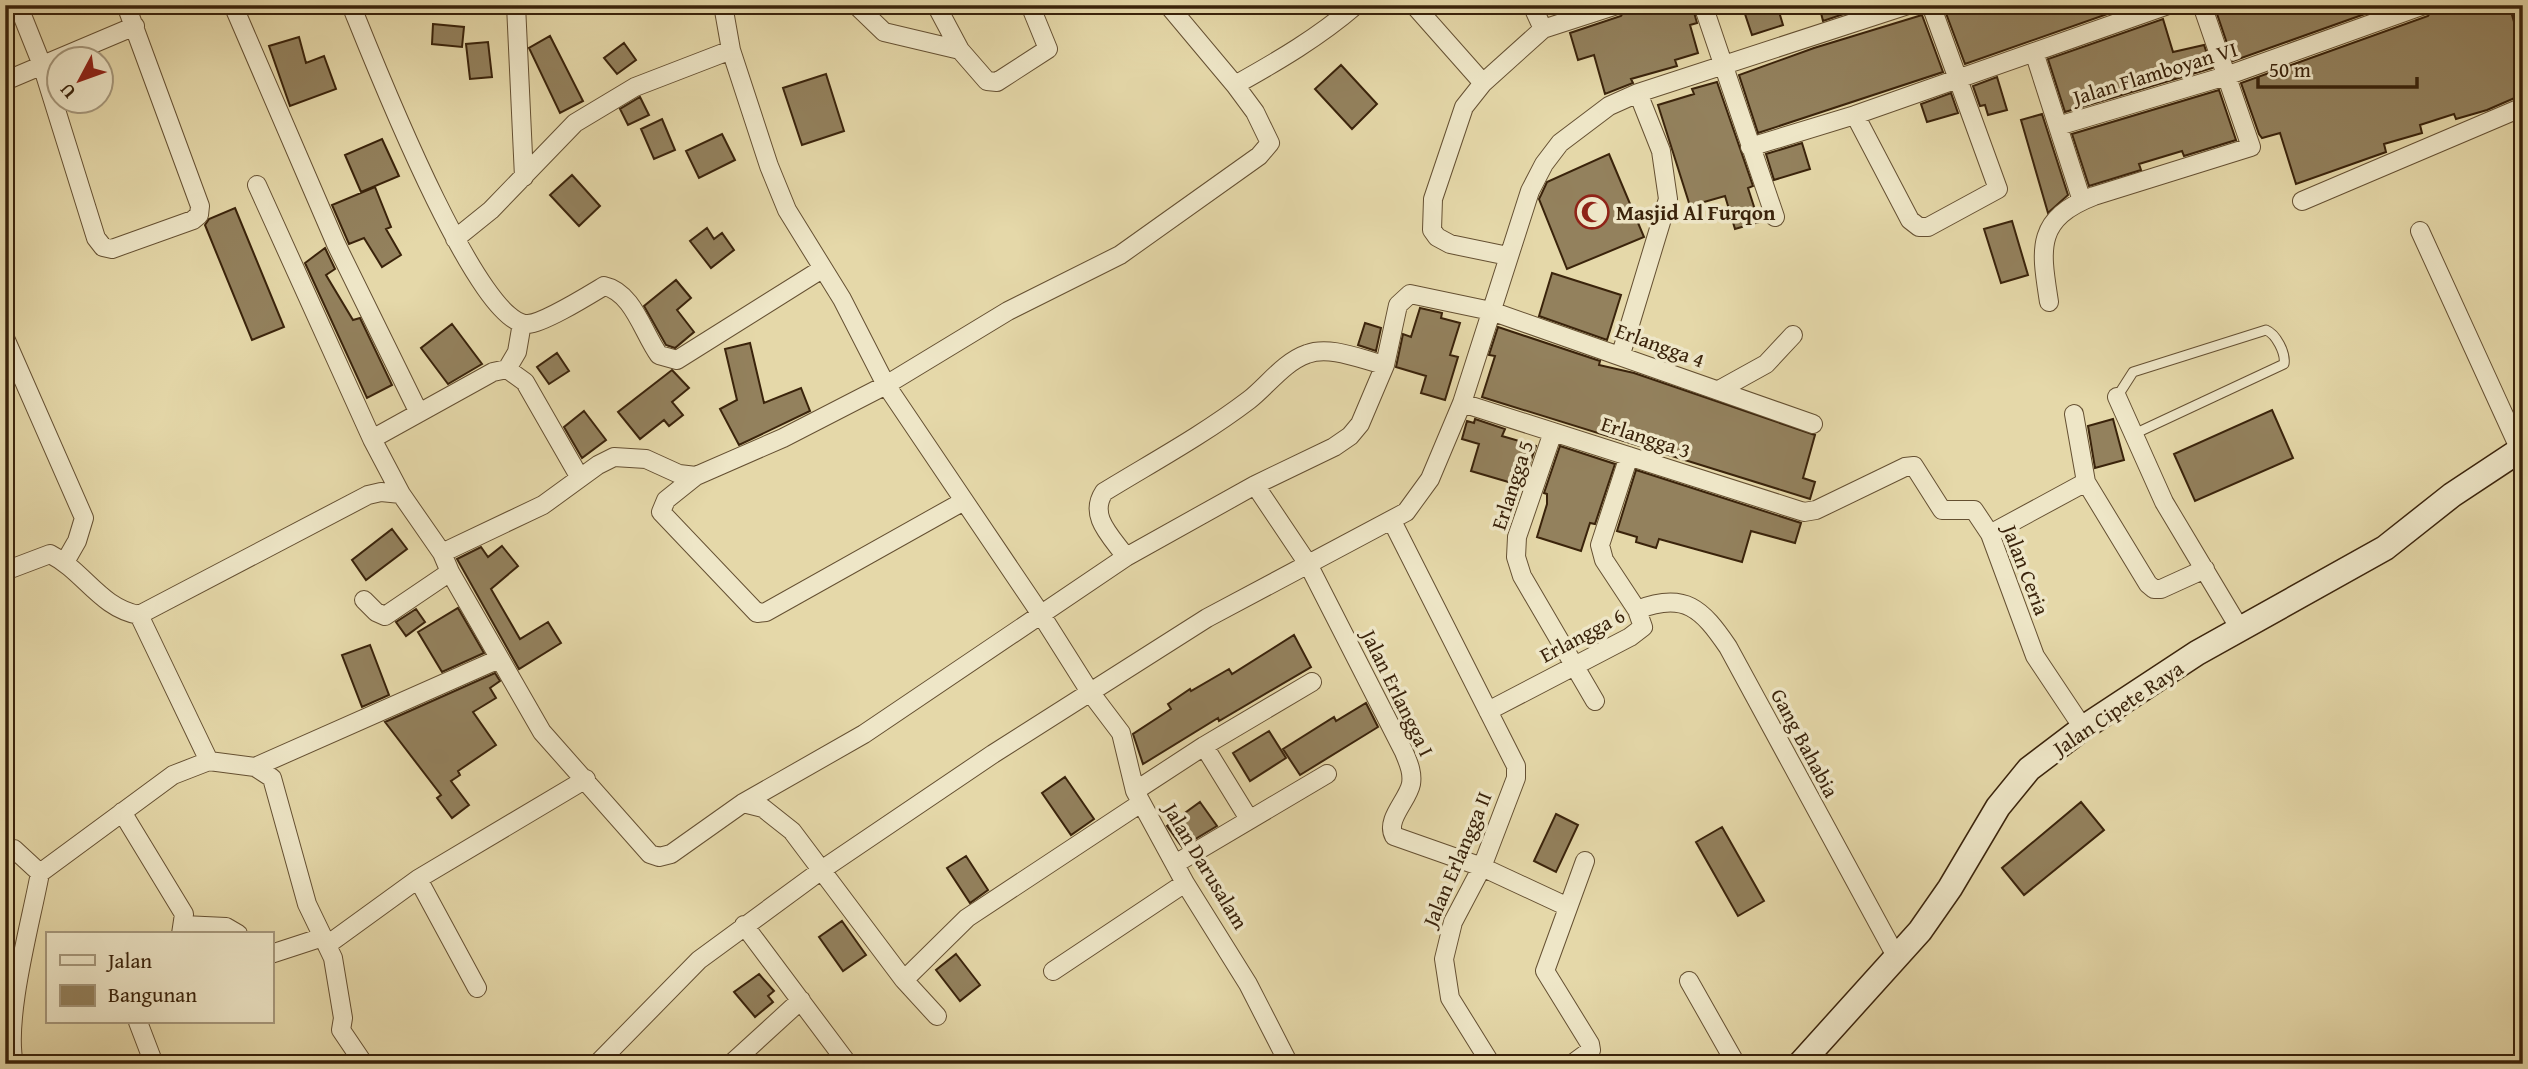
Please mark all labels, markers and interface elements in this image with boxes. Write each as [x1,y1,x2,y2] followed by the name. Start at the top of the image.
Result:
[2066,33,2241,114] street label: Jalan Flamboyan VI
[46,46,116,116] north arrow
[2258,46,2418,90] scale bar
[2269,54,2311,85] text: 50 m
[52,77,82,105] text: U
[1573,193,1611,231] mosque icon: Masjid Al Furqon
[1616,197,1776,228] place label: Masjid Al Furqon
[1611,315,1709,375] street label: Erlangga 4
[1597,408,1695,466] street label: Erlangga 3
[1483,436,1541,534] street label: Erlangga 5
[1994,518,2057,620] street label: Jalan Ceria
[1534,600,1630,670] street label: Erlangga 6
[1353,622,1442,762] street label: Jalan Erlangga I
[2044,653,2189,765] street label: Jalan Cipete Raya
[1763,683,1847,803] street label: Gang Bahabia
[1413,787,1499,934] street label: Jalan Erlangga II
[1154,794,1256,935] street label: Jalan Darusalam
[46,932,273,1024] legend
[105,945,152,976] text: Jalan
[108,979,197,1010] text: Bangunan

